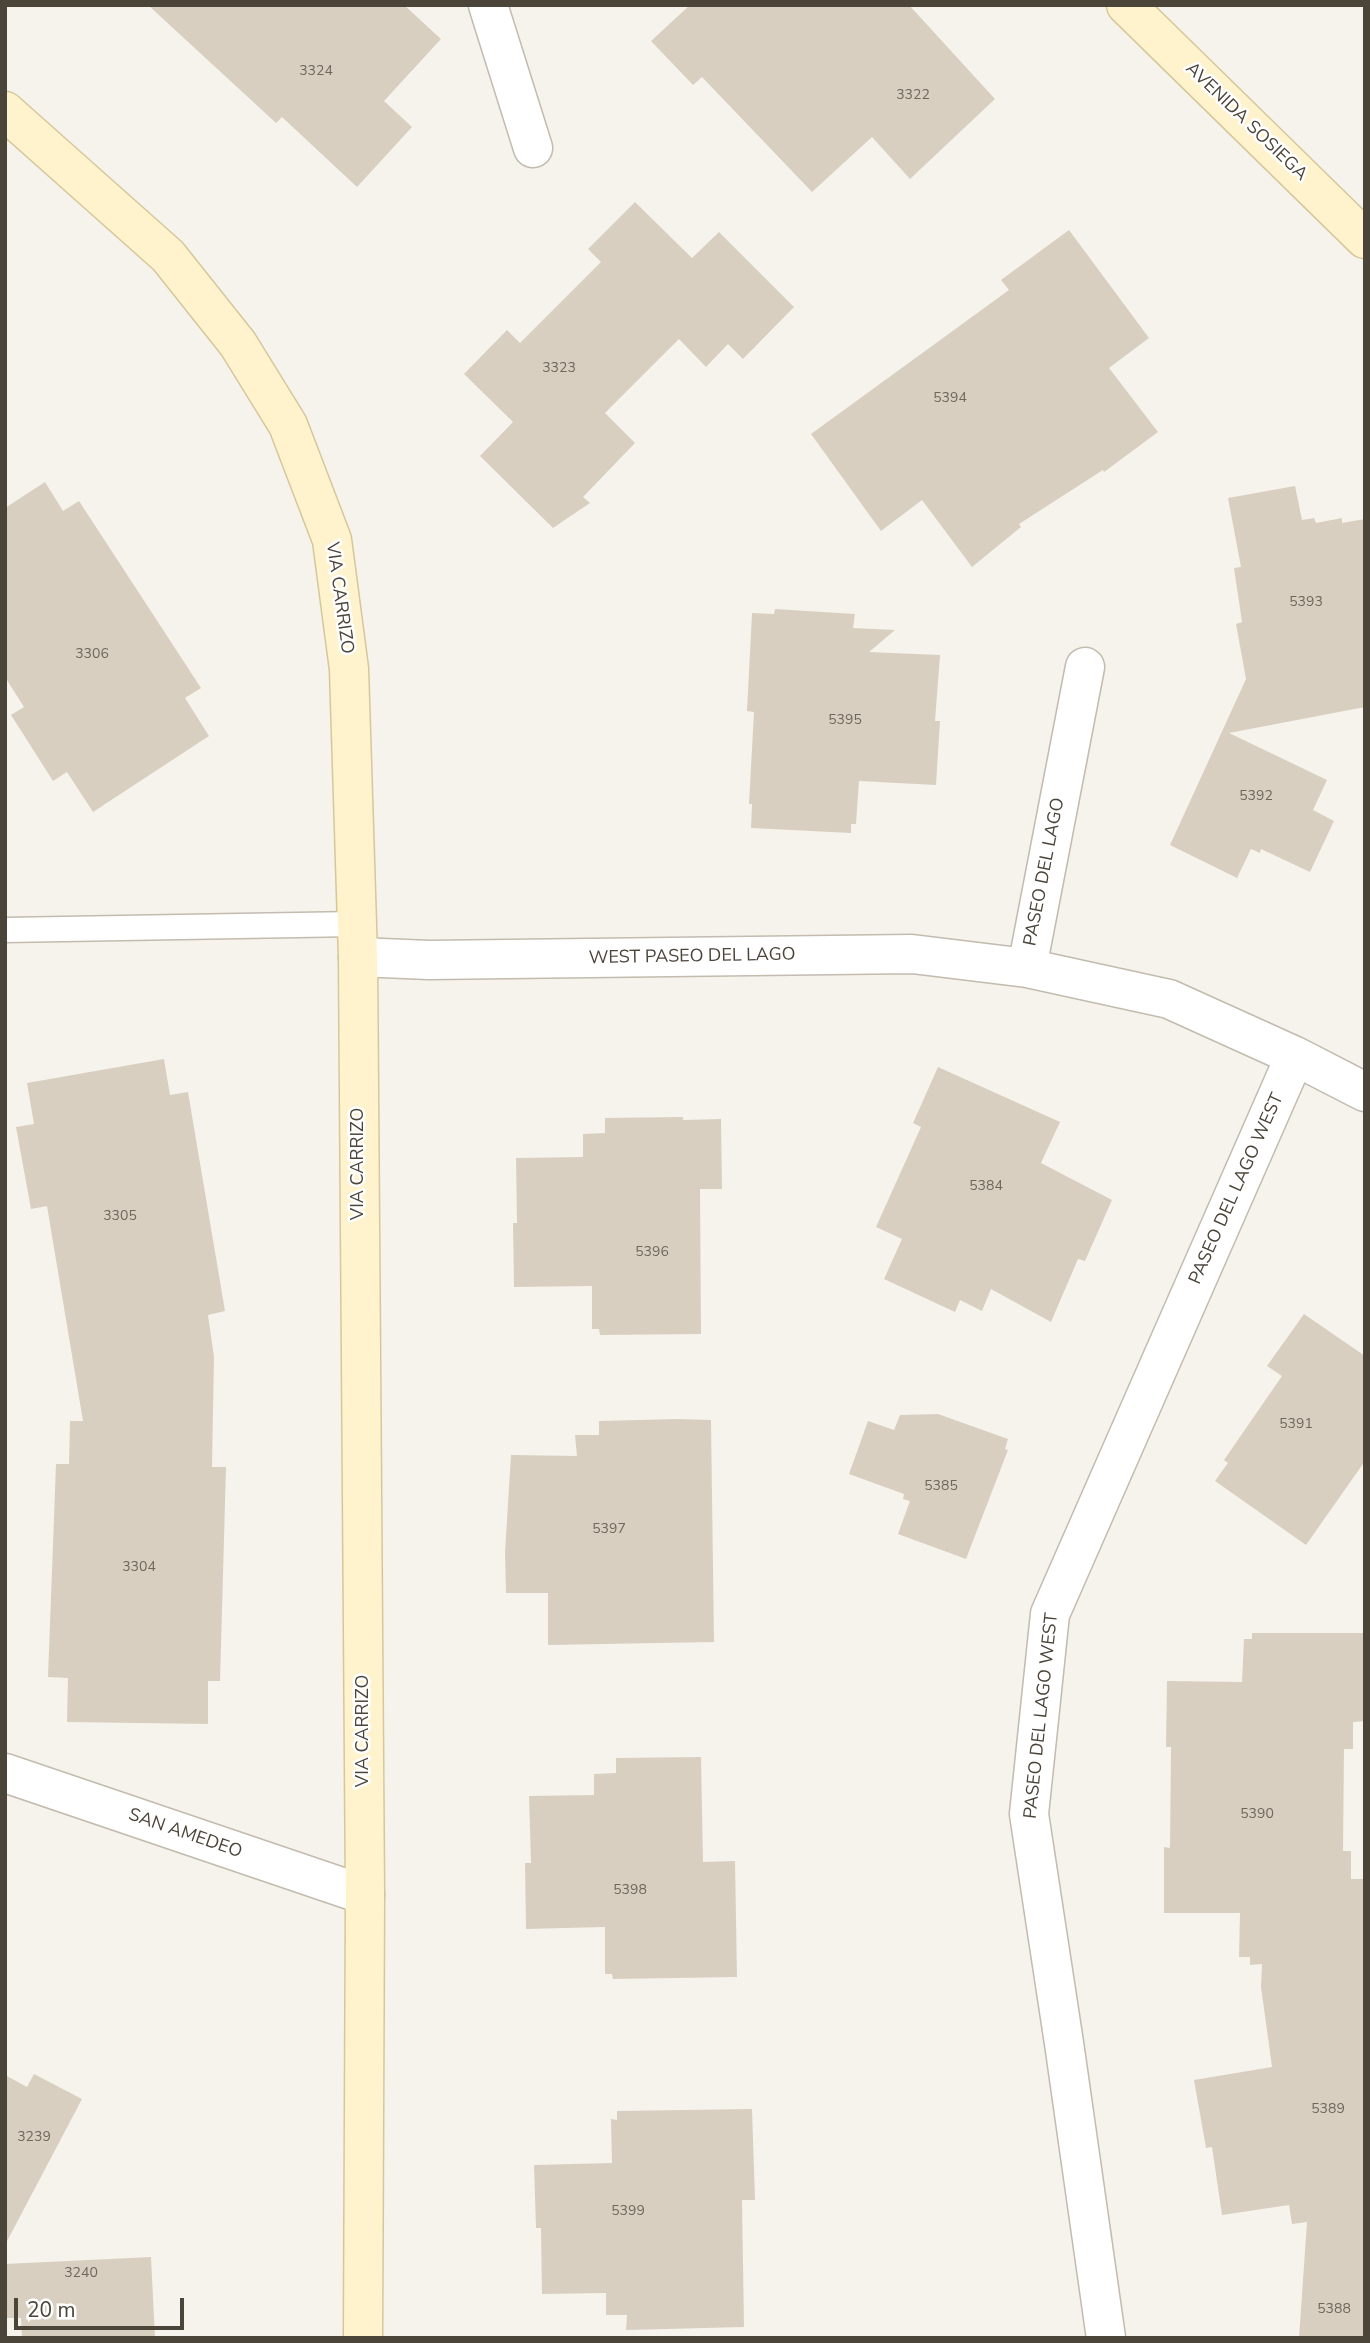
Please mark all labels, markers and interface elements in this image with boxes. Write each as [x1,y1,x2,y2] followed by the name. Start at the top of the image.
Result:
[1181,58,1311,186] street label: AVENIDA SOSIEGA
[299,64,333,80] house number: 3324
[896,88,930,104] house number: 3322
[542,361,576,377] house number: 3323
[933,391,967,407] house number: 5394
[320,541,358,655] street label: VIA CARRIZO
[1289,595,1323,611] house number: 5393
[75,647,109,663] house number: 3306
[828,713,862,729] house number: 5395
[1239,789,1273,805] house number: 5392
[1020,796,1070,948] street label: PASEO DEL LAGO
[588,944,796,970] street label: WEST PASEO DEL LAGO
[1185,1090,1289,1288] street label: PASEO DEL LAGO WEST
[348,1108,370,1220] street label: VIA CARRIZO
[969,1179,1003,1195] house number: 5384
[103,1209,137,1225] house number: 3305
[635,1245,669,1261] house number: 5396
[1279,1417,1313,1433] house number: 5391
[924,1479,958,1495] house number: 5385
[592,1522,626,1538] house number: 5397
[122,1560,156,1576] house number: 3304
[1020,1612,1064,1820] street label: PASEO DEL LAGO WEST
[353,1675,375,1787] street label: VIA CARRIZO
[125,1804,245,1864] street label: SAN AMEDEO
[1240,1807,1274,1823] house number: 5390
[613,1883,647,1899] house number: 5398
[1311,2102,1345,2118] house number: 5389
[17,2130,51,2146] house number: 3239
[611,2204,645,2220] house number: 5399
[64,2266,98,2282] house number: 3240
[18,2284,187,2328] scale bar
[27,2296,76,2324] text: 20 m
[1317,2302,1351,2318] house number: 5388

